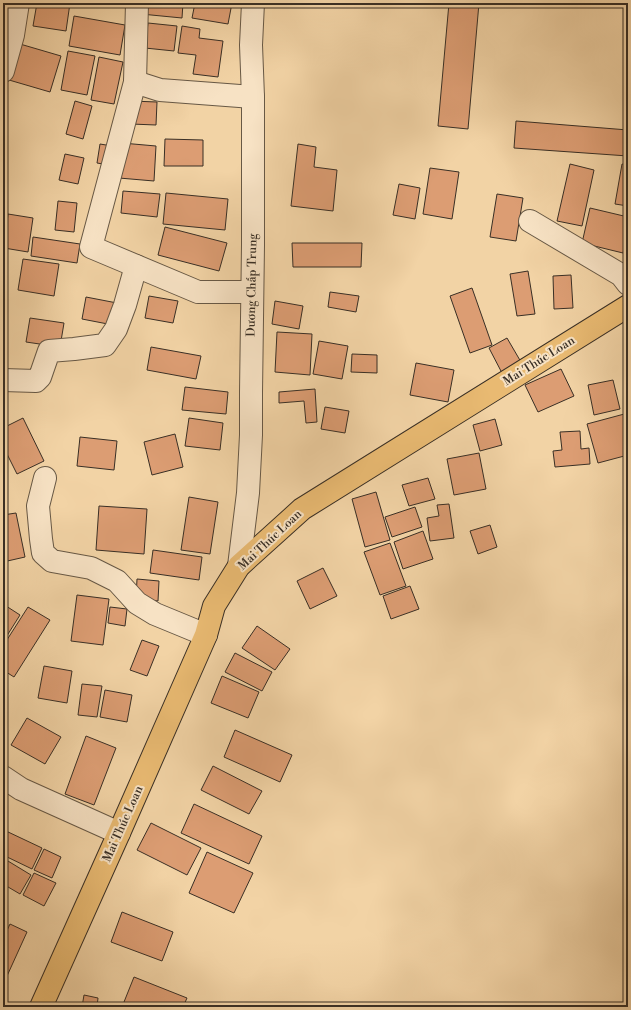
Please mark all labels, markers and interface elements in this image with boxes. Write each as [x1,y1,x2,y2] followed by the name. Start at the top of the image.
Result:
[244,232,260,337] street label: Dương Chấp Trung
[500,333,578,389] street label: Mai Thúc Loan
[235,507,305,573] street label: Mai Thúc Loan
[100,784,146,864] street label: Mai Thúc Loan

